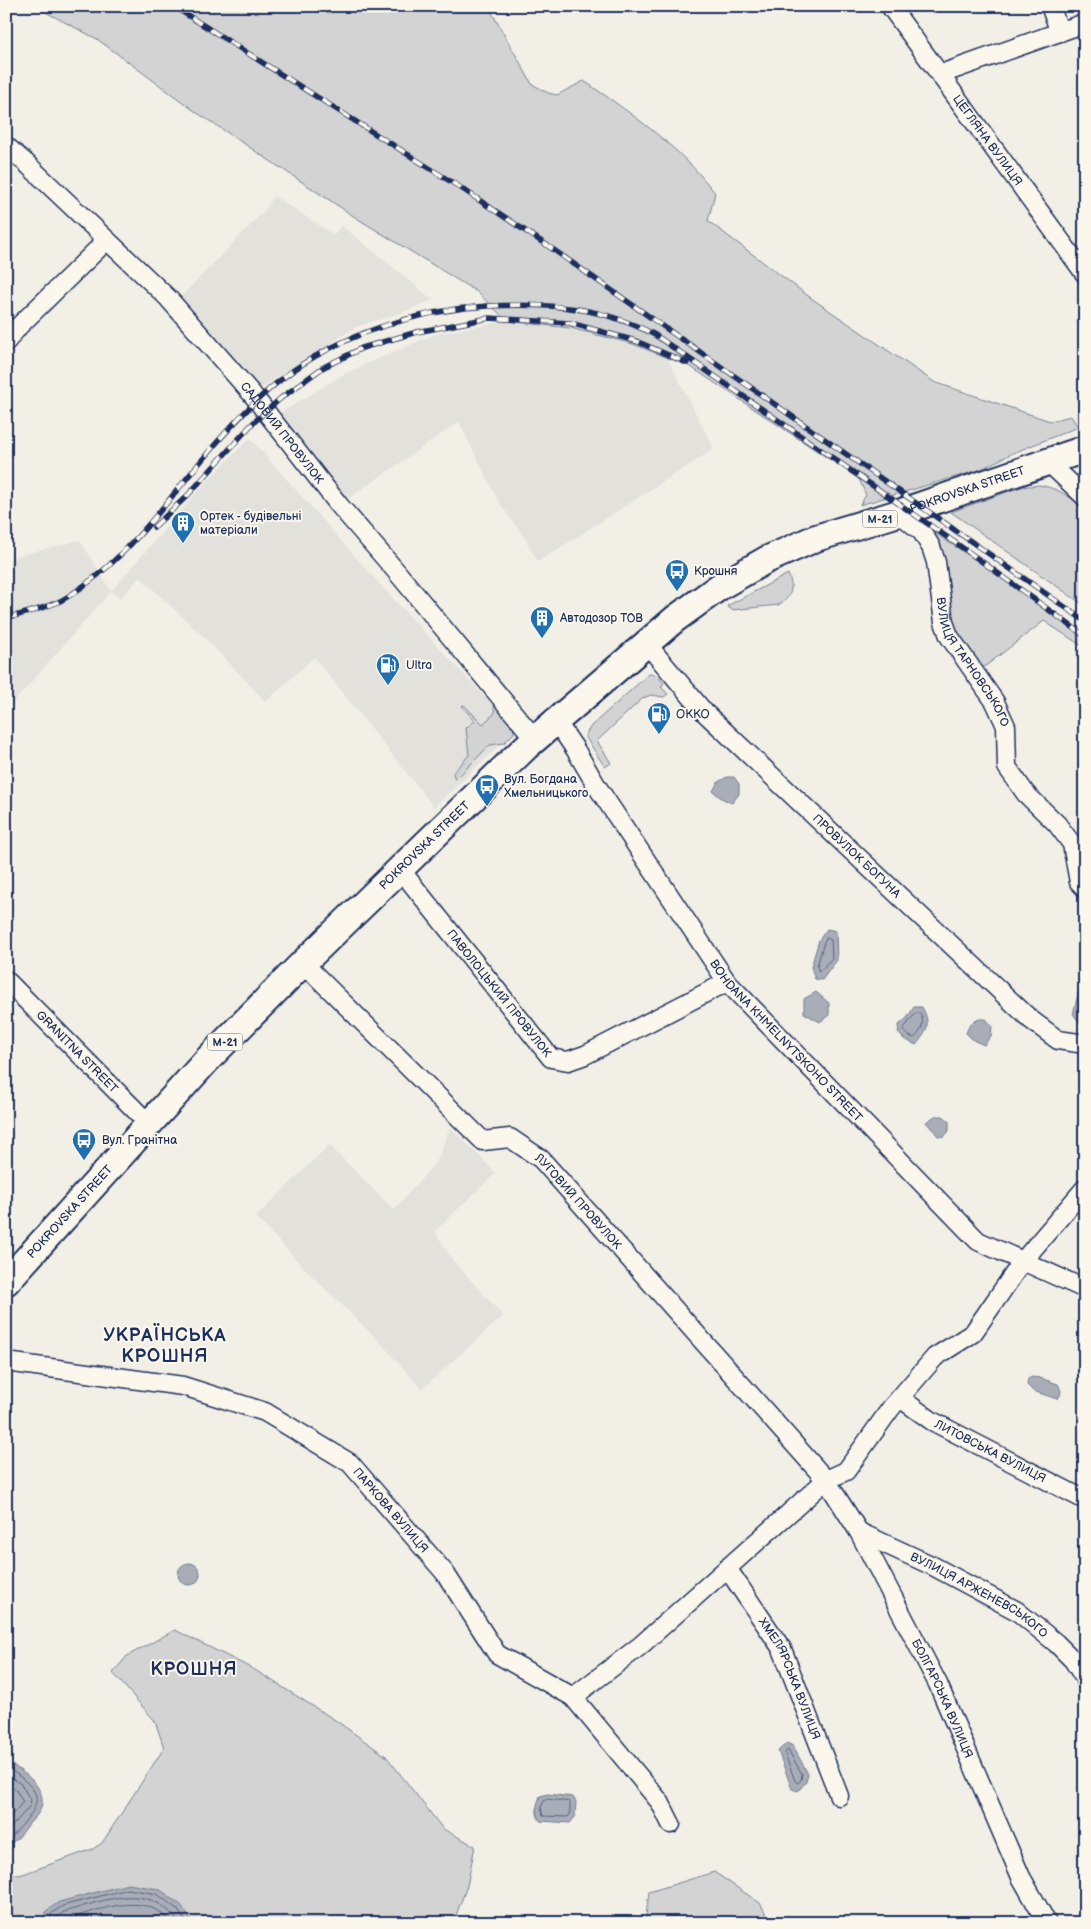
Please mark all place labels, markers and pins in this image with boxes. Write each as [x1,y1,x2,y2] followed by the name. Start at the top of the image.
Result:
[200,509,302,538] place label: Ортек - будівельні матеріали
[170,510,196,544] building icon: Ортек - будівельні матеріали
[664,558,690,592] bus stop icon: Крошня
[694,564,738,579] place label: Крошня
[529,605,555,639] building icon: Автодозор ТОВ
[559,611,643,626] place label: Автодозор ТОВ
[375,652,401,686] fuel station icon: Ultra
[406,658,432,673] place label: Ultra
[646,701,672,735] fuel station icon: OKKO
[676,707,710,722] place label: OKKO
[504,772,588,801] place label: Вул. Богдана Хмельницького
[474,773,500,807] bus stop icon: Вул. Богдана Хмельницького
[71,1127,97,1161] bus stop icon: Вул. Гранітна
[102,1133,177,1148] place label: Вул. Гранітна

